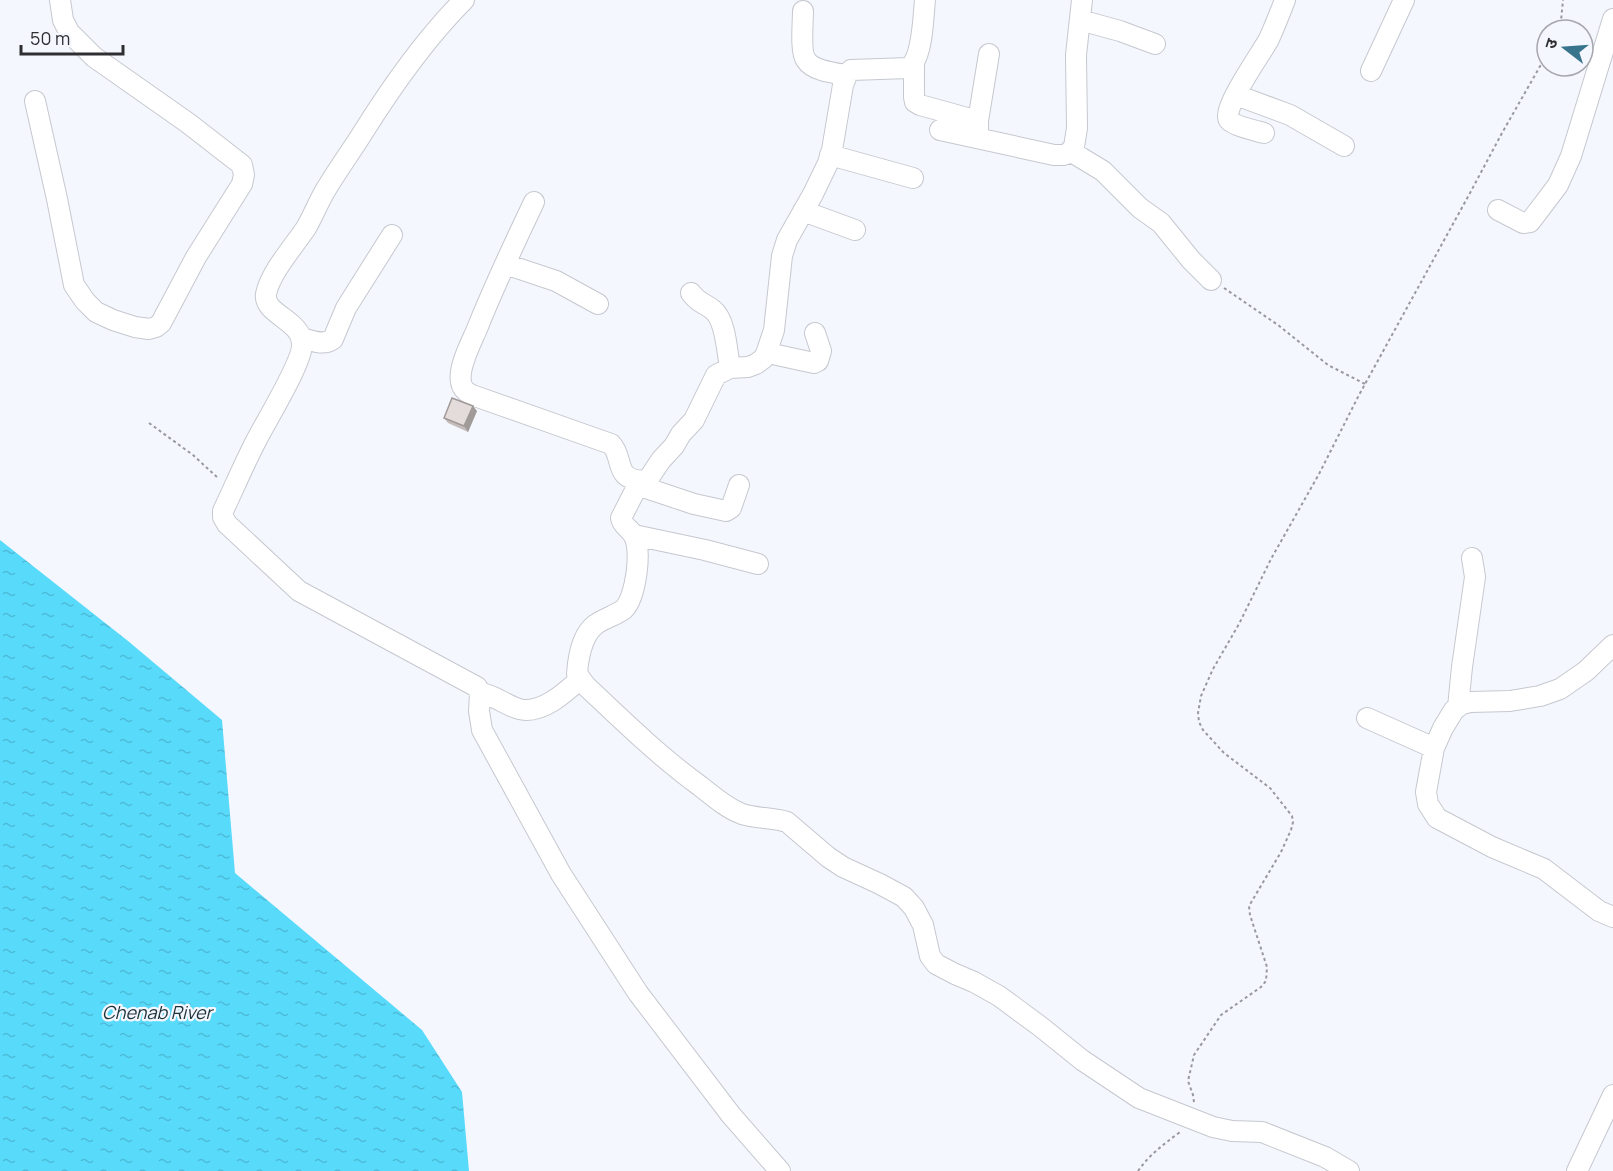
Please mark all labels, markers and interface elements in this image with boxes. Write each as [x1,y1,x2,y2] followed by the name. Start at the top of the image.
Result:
[21,18,123,56] scale bar
[1535,18,1595,78] north arrow
[30,26,70,50] text: 50 m
[1539,35,1563,51] text: उ
[102,1000,215,1024] water label: Chenab River

